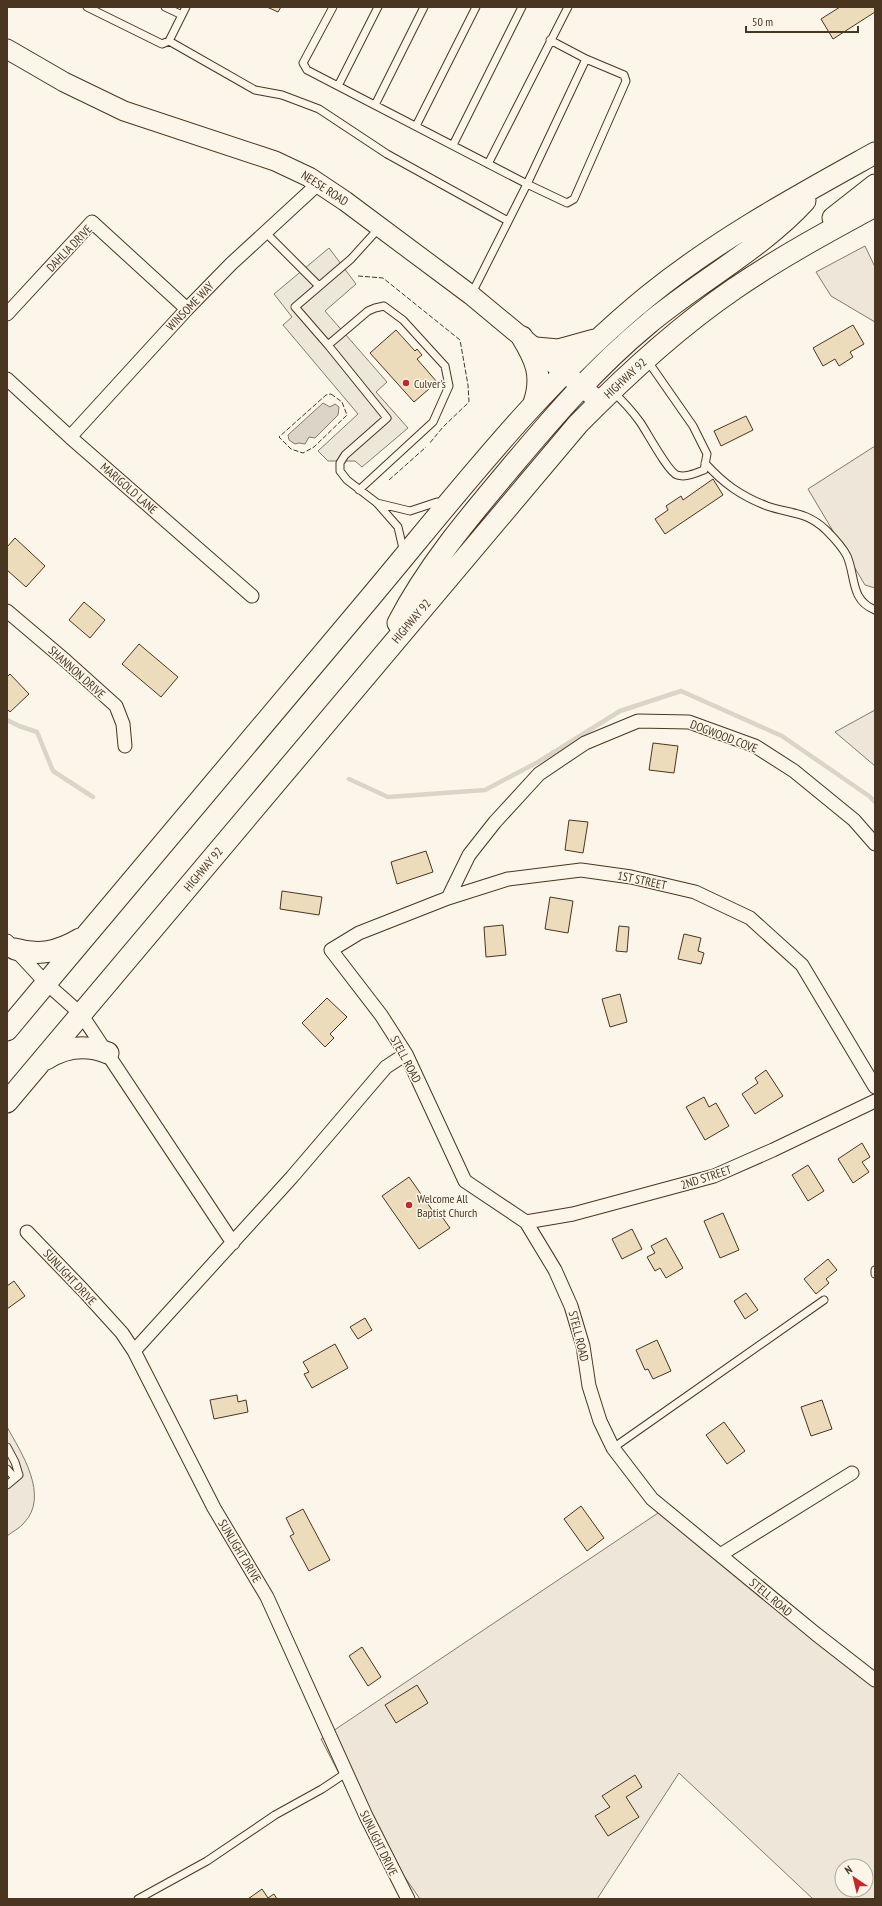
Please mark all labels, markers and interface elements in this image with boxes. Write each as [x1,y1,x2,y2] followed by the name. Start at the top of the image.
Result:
[746,8,858,34] scale bar
[752,14,773,29] text: 50 m
[299,167,351,209] street label: NEESE ROAD
[43,221,95,275] street label: DAHLIA DRIVE
[163,278,217,334] street label: WINSOME WAY
[601,354,649,402] street label: HIGHWAY 92
[414,376,446,391] place label: Culver's
[401,378,411,388] marker: Culver's
[97,459,161,517] street label: MARIGOLD LANE
[388,596,434,646] street label: HIGHWAY 92
[45,643,109,701] street label: SHANNON DRIVE
[688,716,760,756] street label: DOGWOOD COVE
[180,844,226,894] street label: HIGHWAY 92
[616,867,669,893] street label: 1ST STREET
[387,1033,425,1085] street label: STELL ROAD
[679,1162,734,1192] street label: 2ND STREET
[417,1191,477,1220] place label: Welcome All Baptist Church
[404,1200,414,1210] marker: Welcome All Baptist Church
[40,1246,100,1308] street label: SUNLIGHT DRIVE
[565,1309,593,1363] street label: STELL ROAD
[215,1517,265,1585] street label: SUNLIGHT DRIVE
[746,1575,796,1619] street label: STELL ROAD
[357,1808,401,1878] street label: SUNLIGHT DRIVE
[834,1858,874,1898] north arrow
[842,1862,855,1877] text: N

